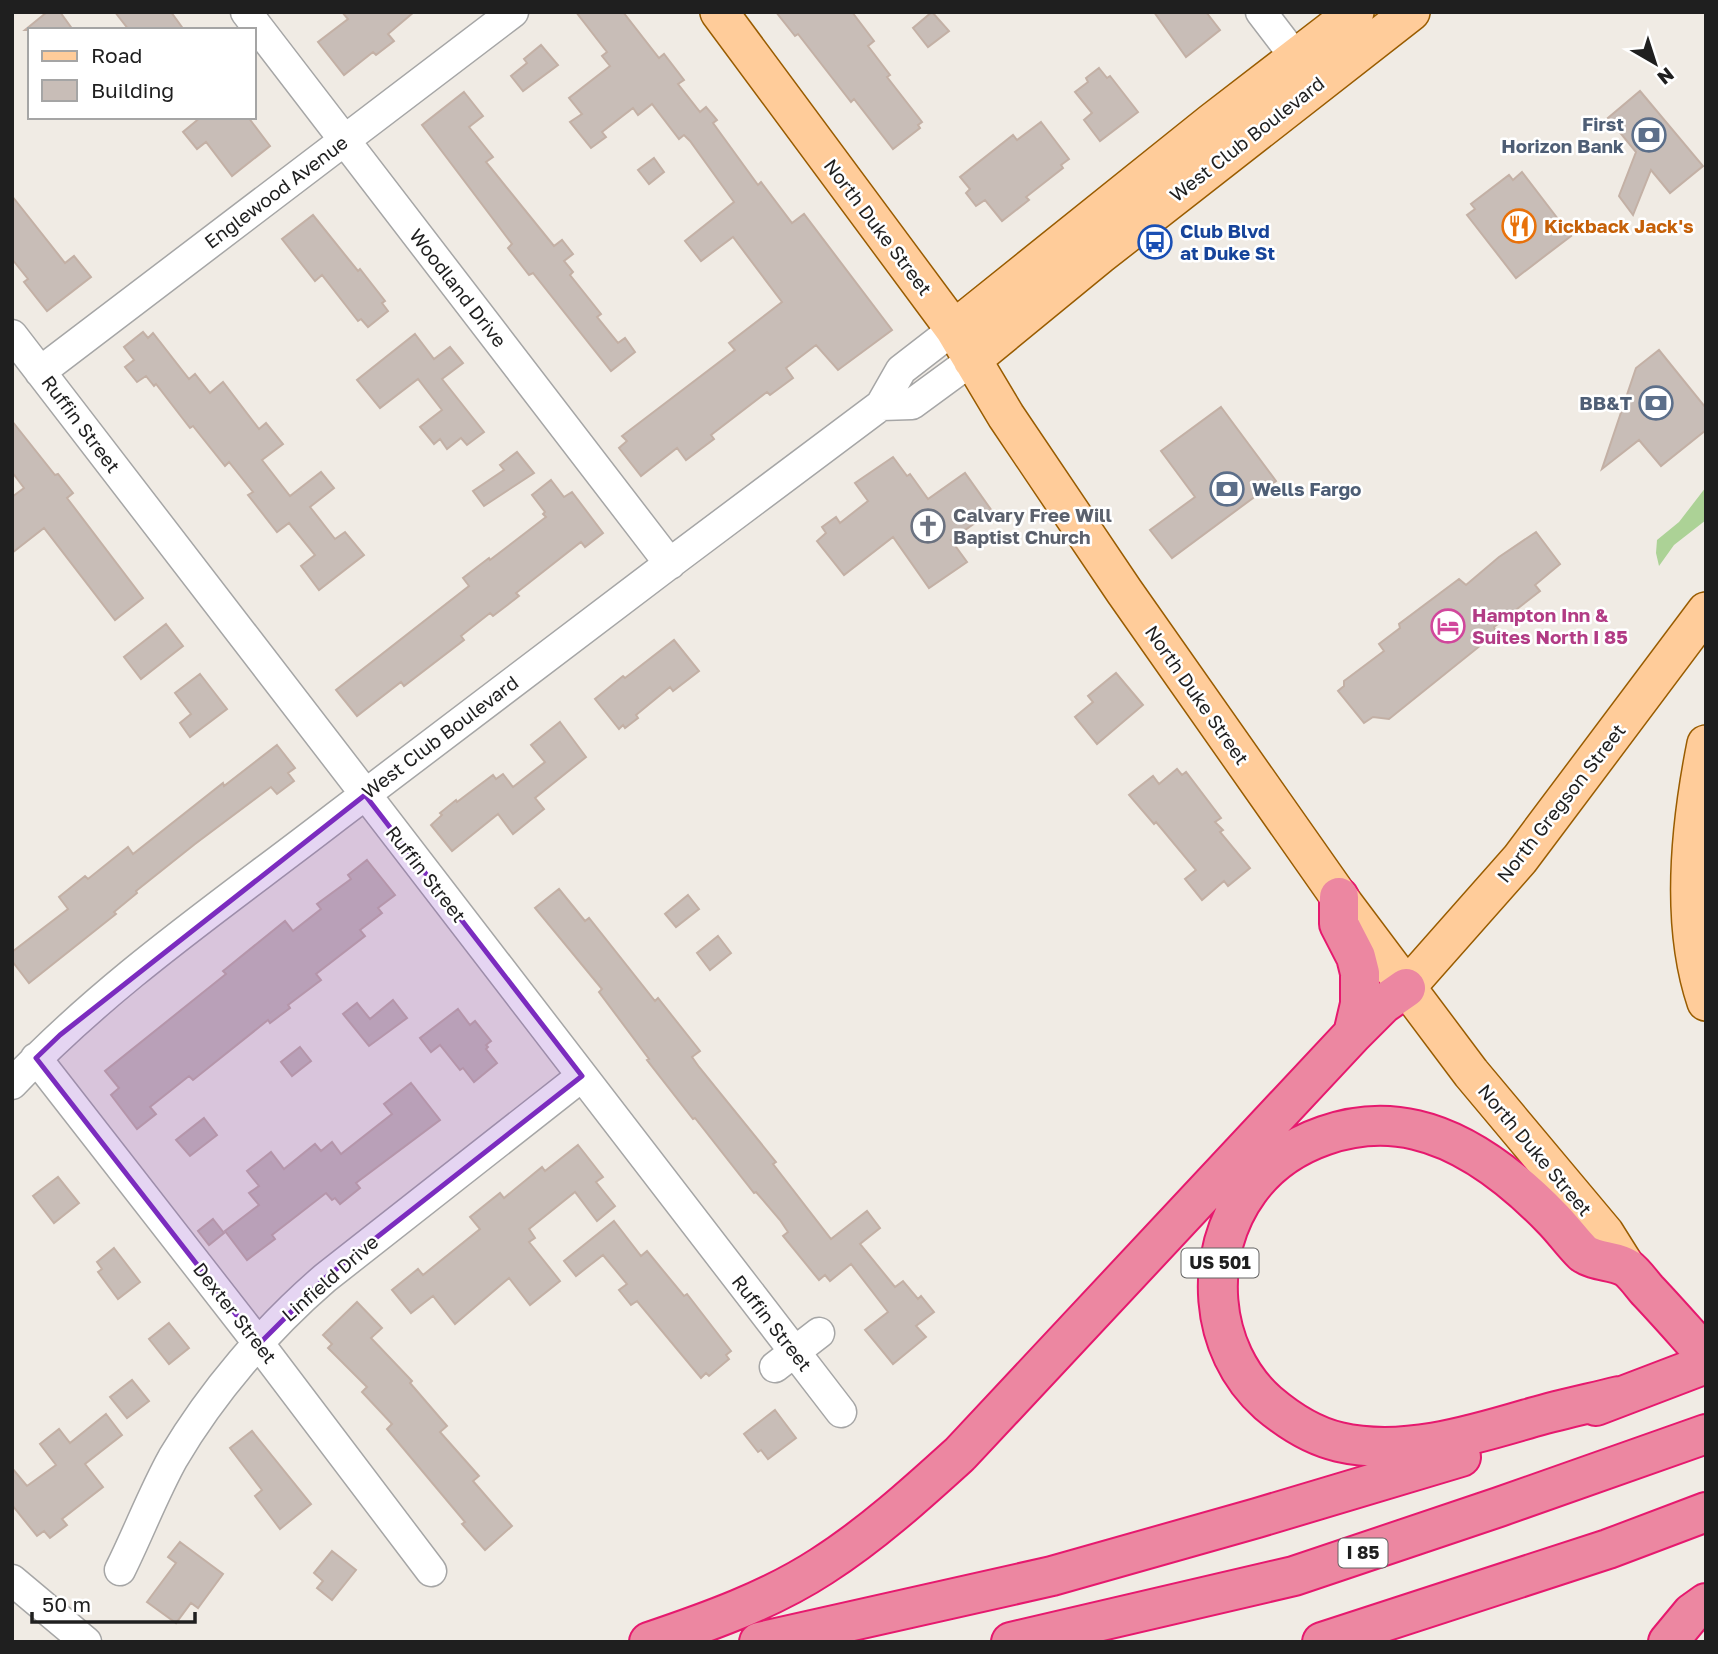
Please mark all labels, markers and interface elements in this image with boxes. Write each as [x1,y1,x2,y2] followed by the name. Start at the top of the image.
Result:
[28,28,256,119] legend
[1620,28,1690,98] north arrow
[91,42,142,68] text: Road
[1653,63,1679,90] text: N
[1165,71,1329,206] street label: West Club Boulevard
[91,77,174,103] text: Building
[1501,112,1624,157] place label: First Horizon Bank
[1630,116,1668,154] bank icon: First Horizon Bank
[200,130,352,253] street label: Englewood Avenue
[820,154,937,299] street label: North Duke Street
[1500,207,1538,245] restaurant icon: Kickback Jack's
[1544,214,1694,237] place label: Kickback Jack's
[1180,219,1275,264] place label: Club Blvd at Duke St
[1136,223,1174,261] bus stop icon: Club Blvd at Duke St
[405,224,512,352] street label: Woodland Drive
[37,371,125,477] street label: Ruffin Street
[1637,384,1675,422] bank icon: BB&T
[1579,391,1632,414] place label: BB&T
[1208,470,1246,508] bank icon: Wells Fargo
[1252,477,1362,500] place label: Wells Fargo
[953,503,1112,548] place label: Calvary Free Will Baptist Church
[909,507,947,545] church icon: Calvary Free Will Baptist Church
[1472,603,1628,648] place label: Hampton Inn & Suites North I 85
[1429,607,1467,645] hotel icon: Hampton Inn & Suites North I 85
[1141,621,1254,769] street label: North Duke Street
[357,670,522,803] street label: West Club Boulevard
[1491,719,1630,887] street label: North Gregson Street
[382,821,471,926] street label: Ruffin Street
[1474,1079,1597,1220] street label: North Duke Street
[277,1230,383,1326] street label: Linfield Drive
[1182,1248,1258,1278] road number: US 501
[189,1258,282,1368] street label: Dexter Street
[728,1270,817,1375] street label: Ruffin Street
[1338,1538,1388,1568] road number: I 85
[32,1580,194,1624] scale bar
[42,1591,91,1617] text: 50 m

